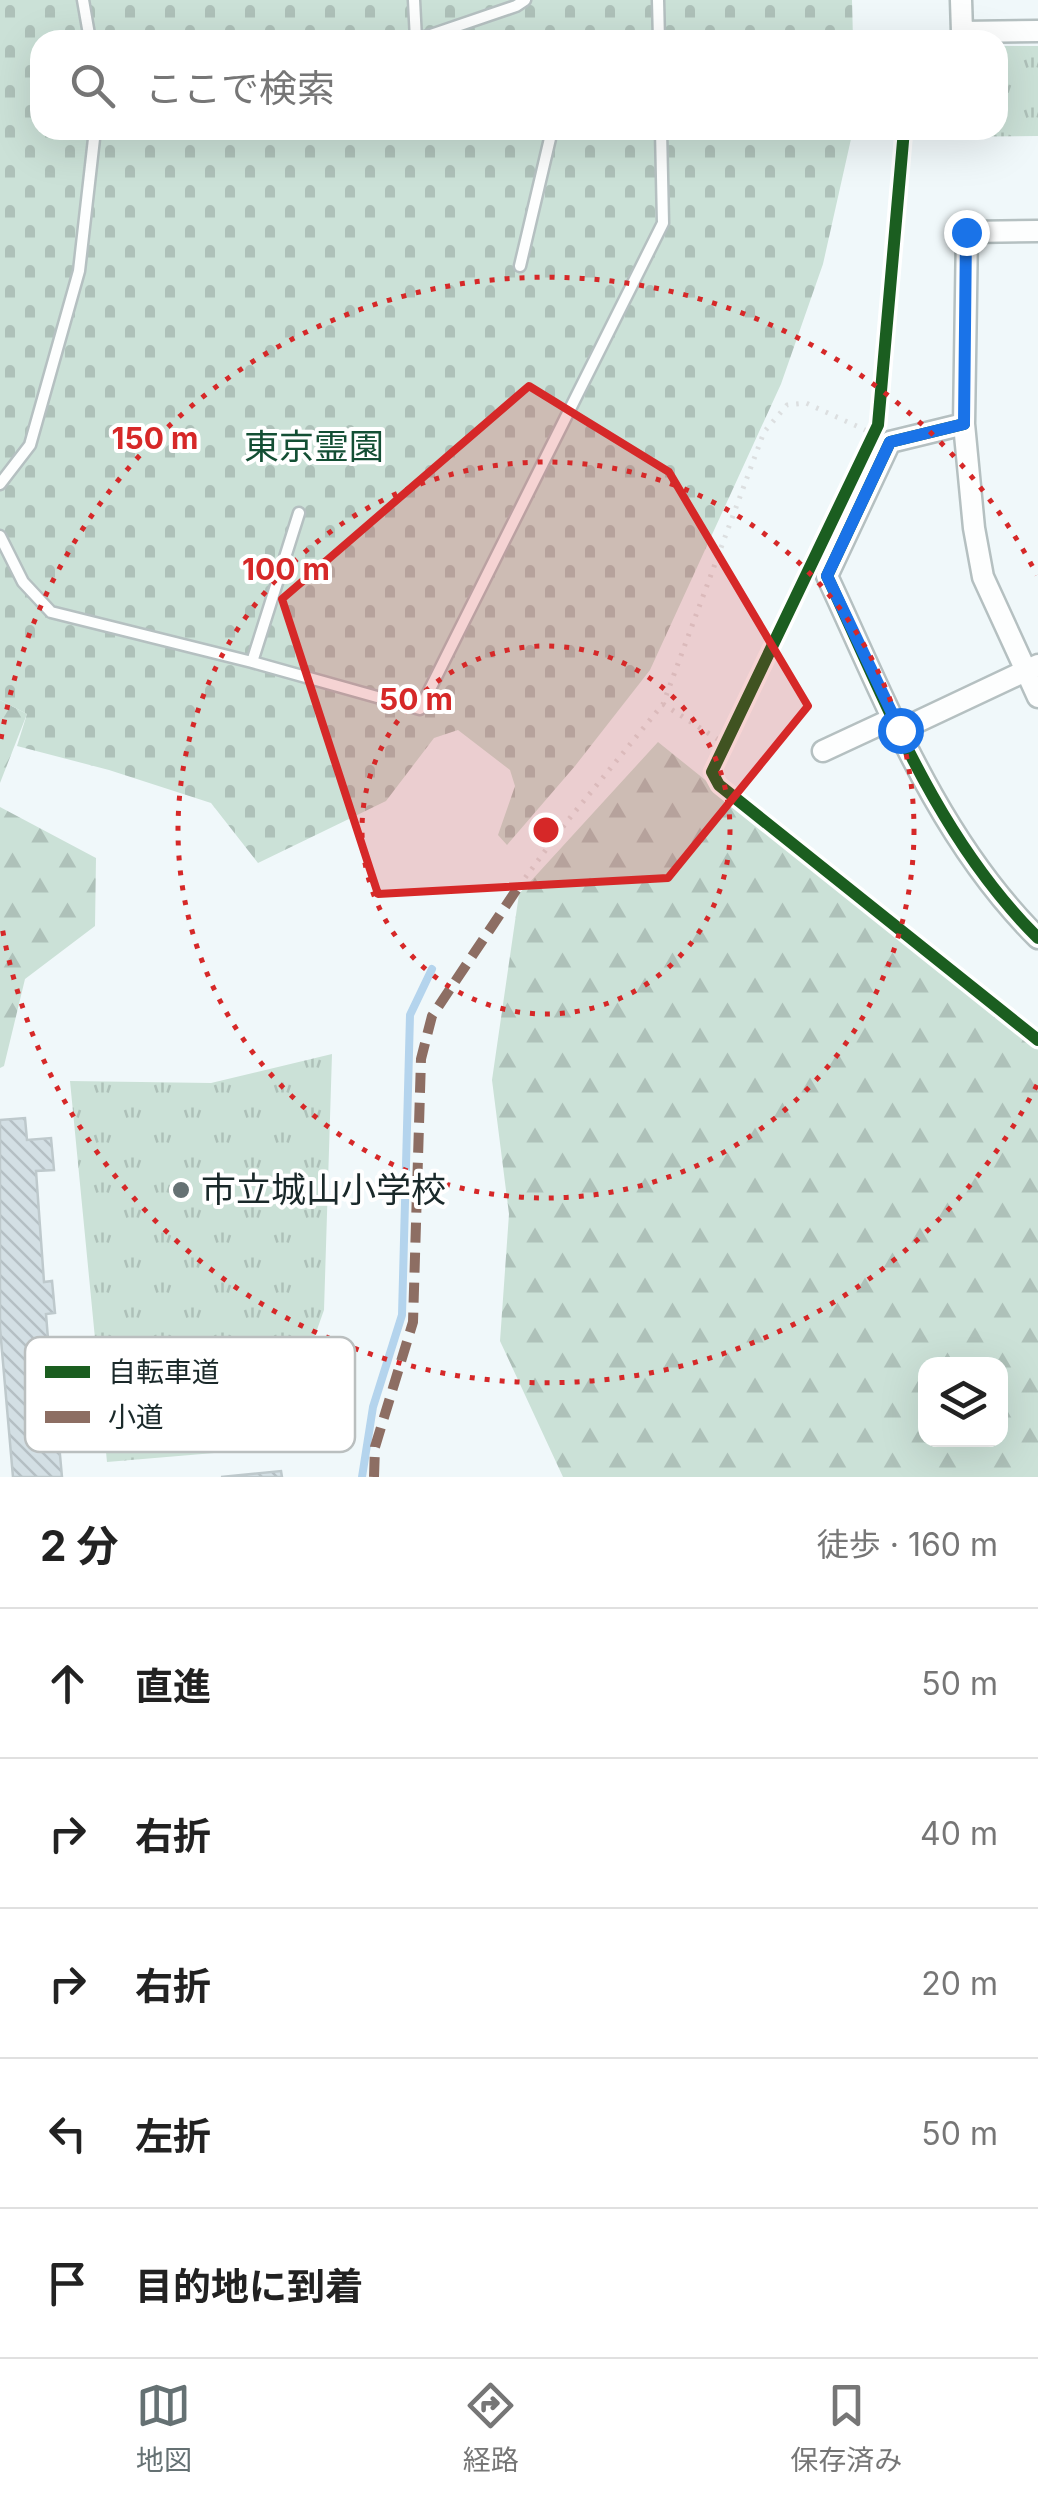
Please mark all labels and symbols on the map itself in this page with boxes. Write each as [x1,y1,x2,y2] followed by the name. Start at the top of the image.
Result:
[944,210,990,256] route end
[112,420,198,456] text: 150 m
[244,425,384,467] park label: 東京霊園
[242,551,330,587] text: 100 m
[379,681,453,717] text: 50 m
[878,708,924,754] route start
[528,812,564,848] centre of rings
[201,1168,446,1210] place label: 市立城山小学校
[170,1179,192,1201] marker: 市立城山小学校
[25,1337,355,1452] legend
[108,1355,220,1389] text: 自転車道
[108,1400,164,1434] text: 小道

